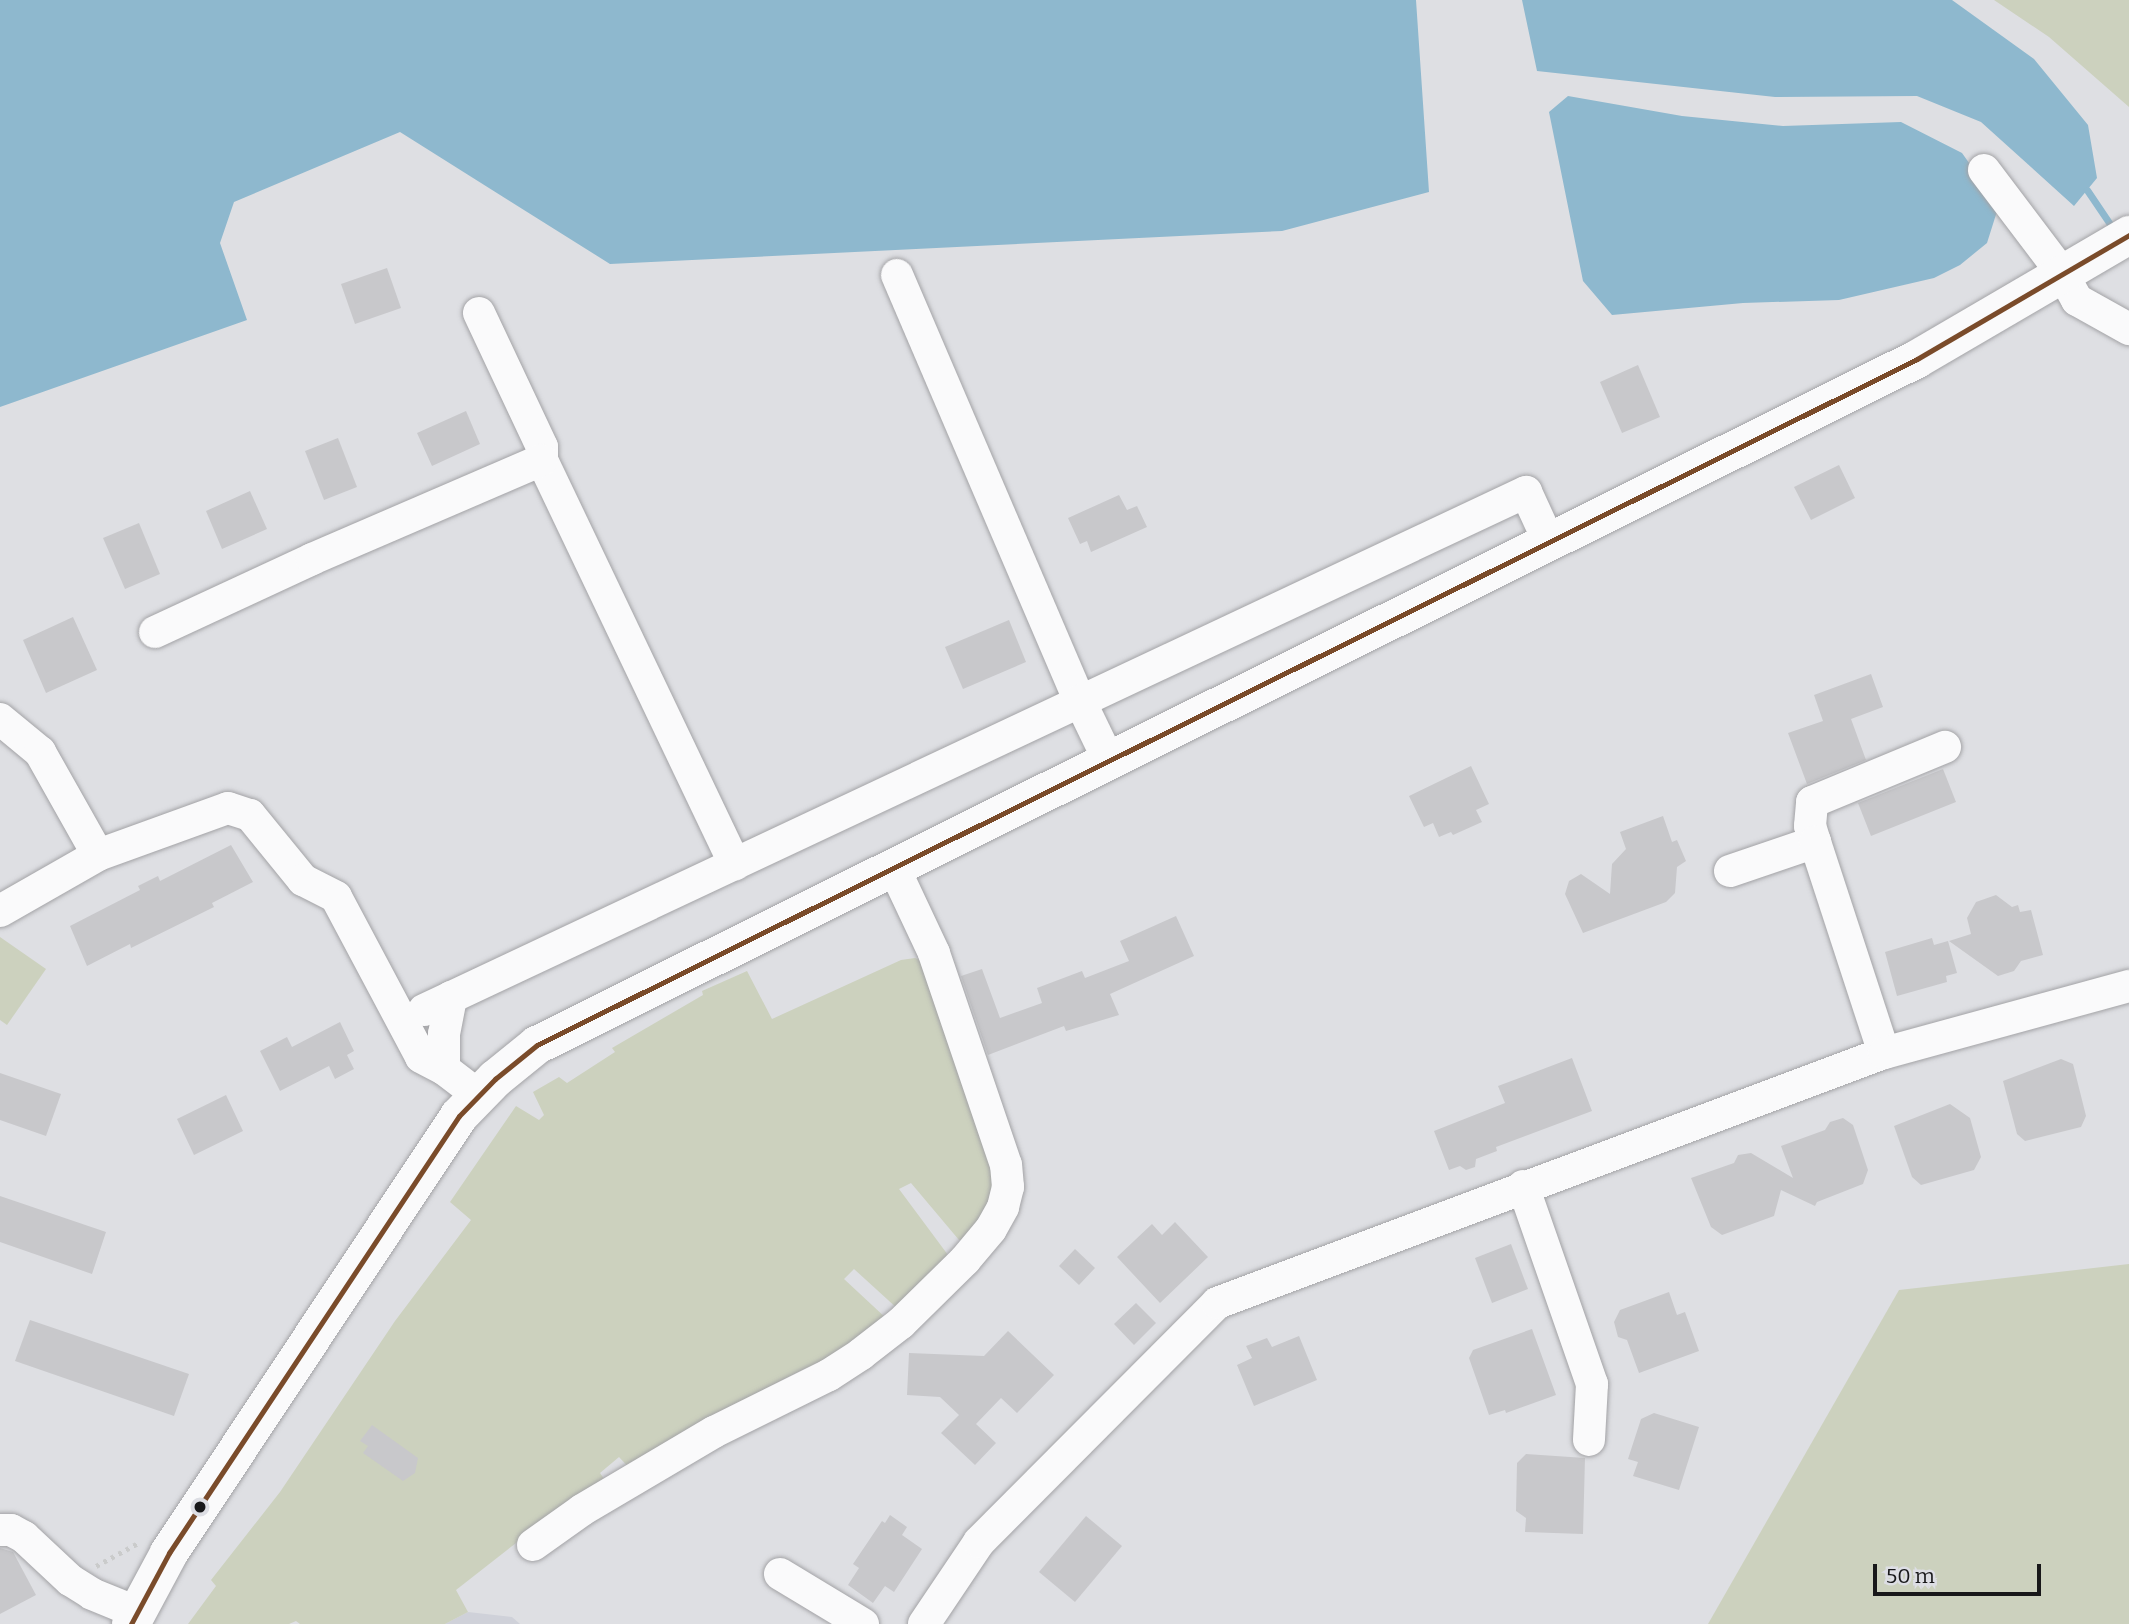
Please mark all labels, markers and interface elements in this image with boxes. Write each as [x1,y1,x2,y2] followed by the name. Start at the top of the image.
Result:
[193,1500,207,1514] unlabelled marker
[1877,1550,2045,1594] scale bar
[1886,1563,1935,1589] text: 50 m

